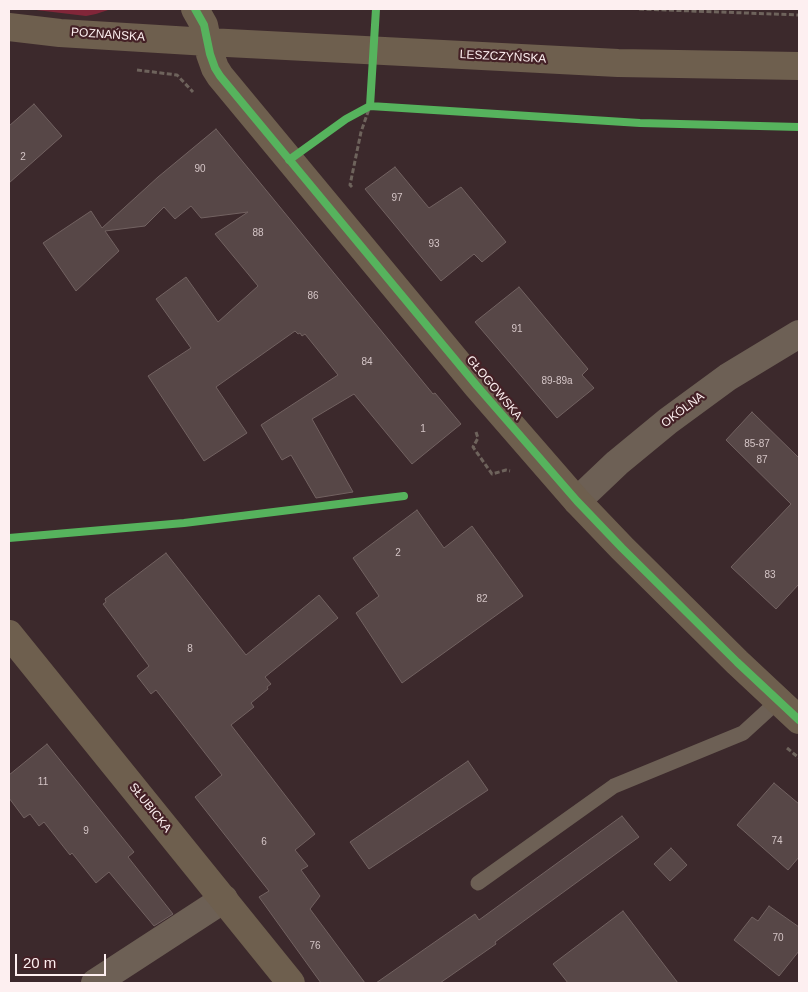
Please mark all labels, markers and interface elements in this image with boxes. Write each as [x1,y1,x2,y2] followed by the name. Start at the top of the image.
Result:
[71,25,145,45] street label: POZNAŃSKA
[459,48,547,66] street label: LESZCZYŃSKA
[20,151,26,163] house number: 2
[194,163,206,175] house number: 90
[391,192,403,204] house number: 97
[252,227,264,239] house number: 88
[428,238,440,250] house number: 93
[307,290,319,302] house number: 86
[511,323,523,335] house number: 91
[463,353,525,423] street label: GŁOGOWSKA
[361,356,373,368] house number: 84
[541,375,573,387] house number: 89-89a
[659,389,707,431] street label: OKÓLNA
[420,423,426,435] house number: 1
[744,438,770,450] house number: 85-87
[756,454,768,466] house number: 87
[395,547,401,559] house number: 2
[764,569,776,581] house number: 83
[476,593,488,605] house number: 82
[187,643,193,655] house number: 8
[38,776,48,788] house number: 11
[126,780,174,836] street label: SŁUBICKA
[83,825,89,837] house number: 9
[771,835,783,847] house number: 74
[261,836,267,848] house number: 6
[772,932,784,944] house number: 70
[309,940,321,952] house number: 76
[18,944,109,976] scale bar
[23,954,56,971] text: 20 m

